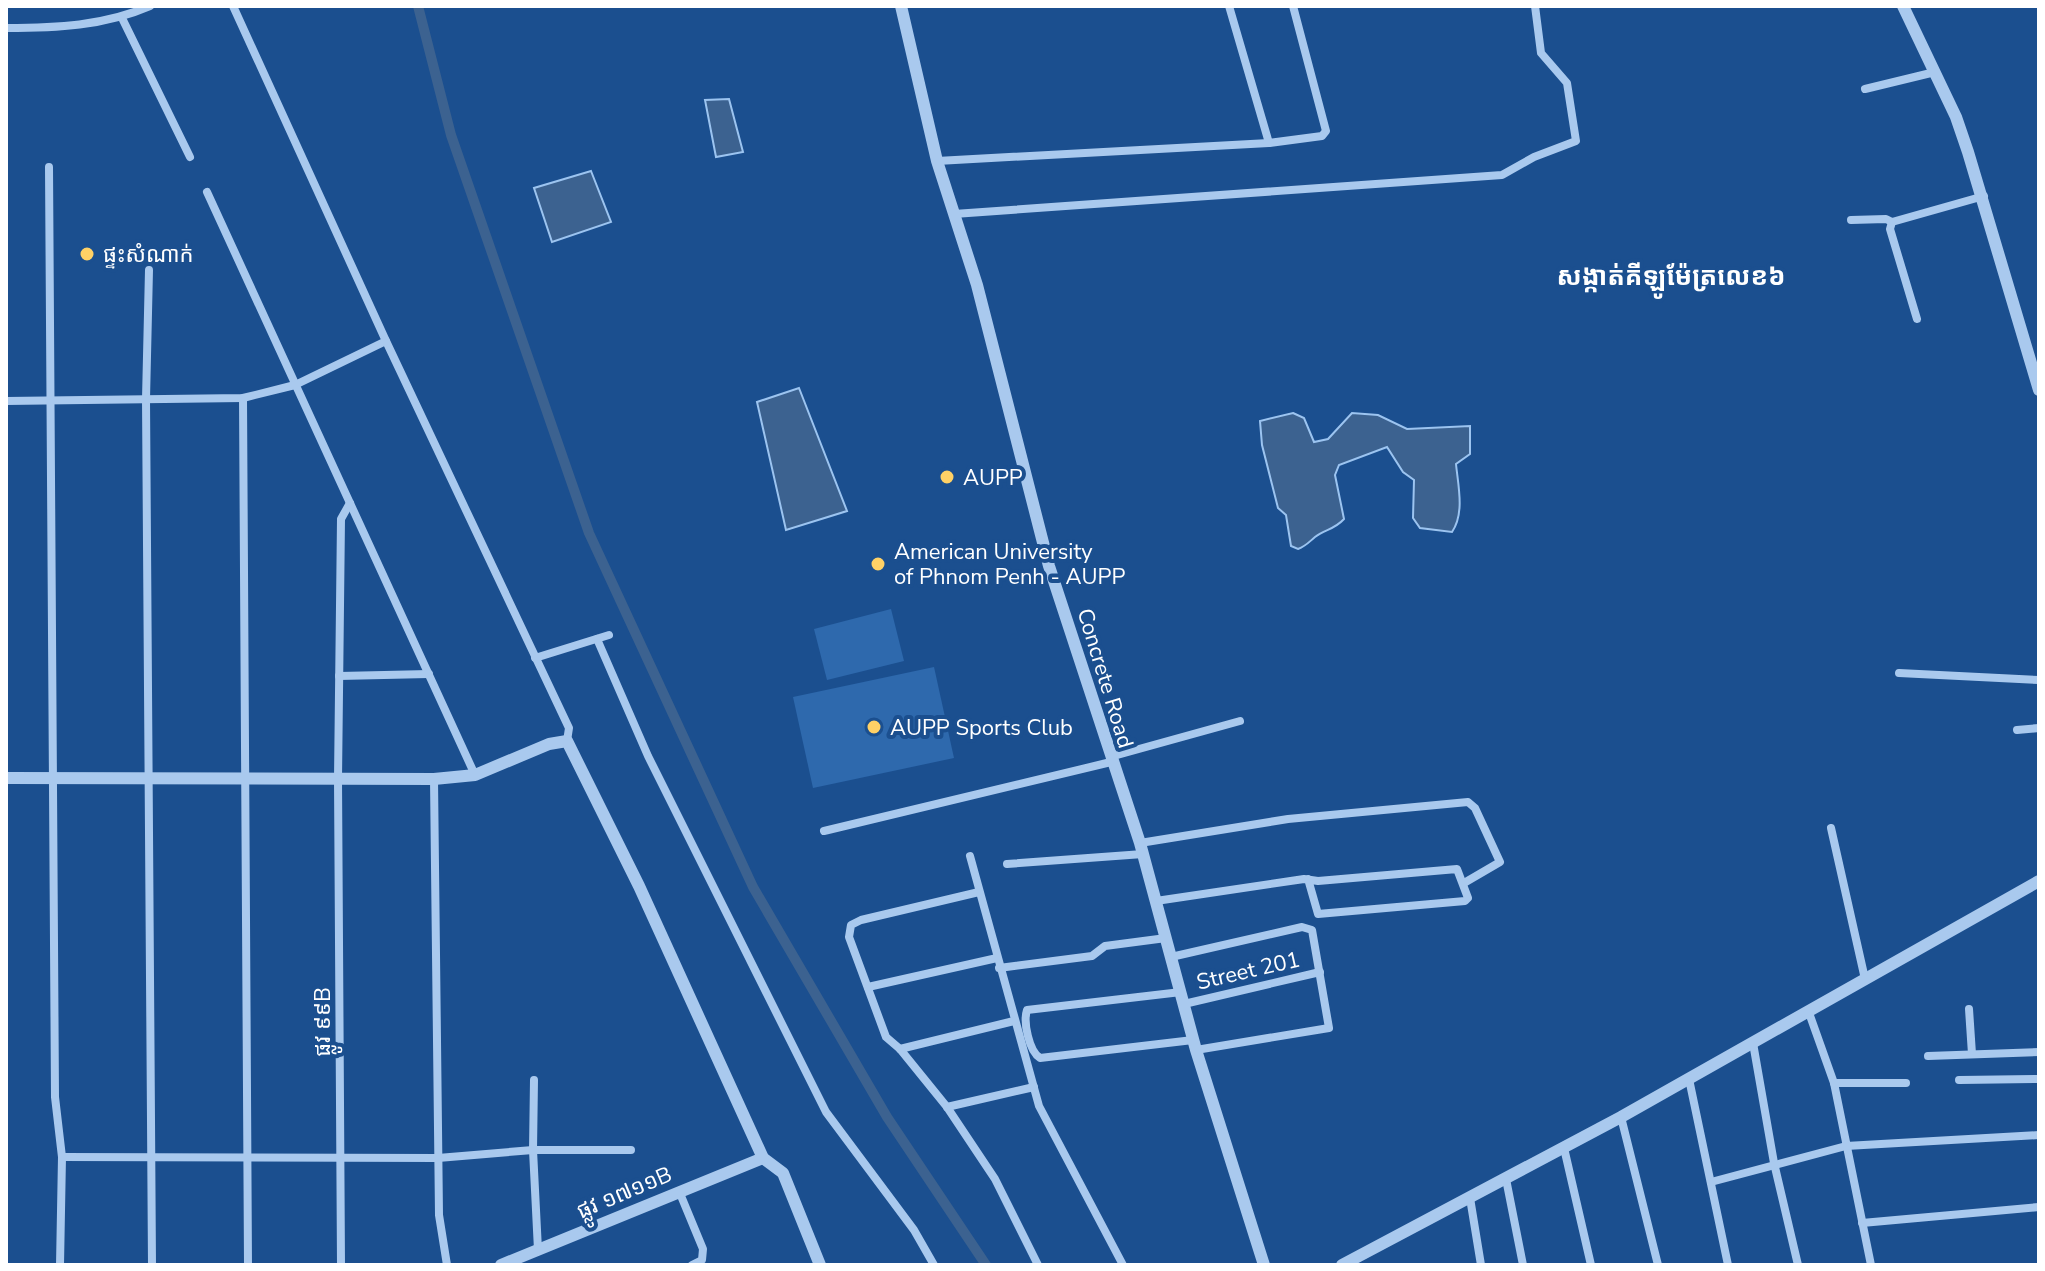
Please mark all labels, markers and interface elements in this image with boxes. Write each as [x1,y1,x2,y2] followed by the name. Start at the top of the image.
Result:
[103,240,194,270] place label: ផ្ទះសំណាក់
[78,245,96,263] marker: ផ្ទះសំណាក់
[1556,259,1786,299] district label: សង្កាត់គីឡូម៉ែត្រលេខ៦
[963,463,1023,493] place label: AUPP
[938,468,956,486] marker: AUPP
[894,537,1125,592] place label: American University of Phnom Penh - AUPP
[869,555,887,573] marker: American University of Phnom Penh - AUPP
[1070,605,1141,752] street label: Concrete Road
[890,713,1073,743] place label: AUPP Sports Club
[865,718,883,736] marker: AUPP Sports Club
[1194,945,1303,997] street label: Street 201
[308,987,343,1057] street label: ផ្លូវ ៩៩B
[572,1159,678,1231] street label: ផ្លូវ ១៧១១B

